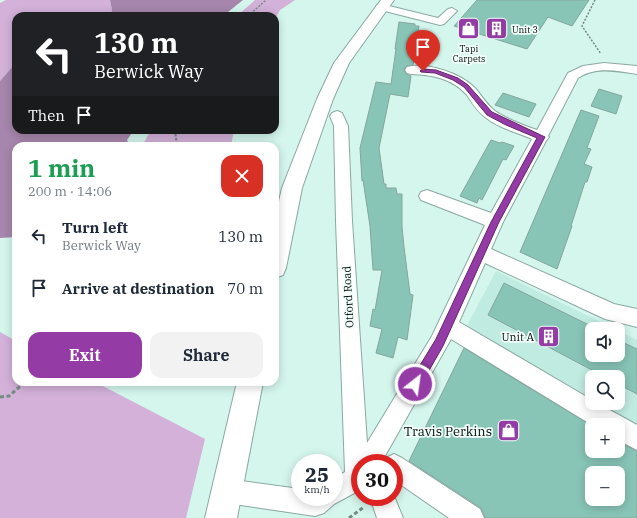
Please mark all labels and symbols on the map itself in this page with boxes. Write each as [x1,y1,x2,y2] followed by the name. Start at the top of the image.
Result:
[456,16,482,42] shop icon: Tapi Carpets
[483,16,509,42] building icon: Unit 3
[512,24,538,35] place label: Unit 3
[406,30,440,71] pin
[453,43,485,64] place label: Tapi Carpets
[339,265,357,328] street label: Otford Road
[536,324,562,350] building icon: Unit A
[501,330,534,344] place label: Unit A
[394,363,436,405] position arrow
[495,418,521,444] shop icon: Travis Perkins
[404,423,492,440] place label: Travis Perkins
[351,454,403,506] speed limit sign: 30

